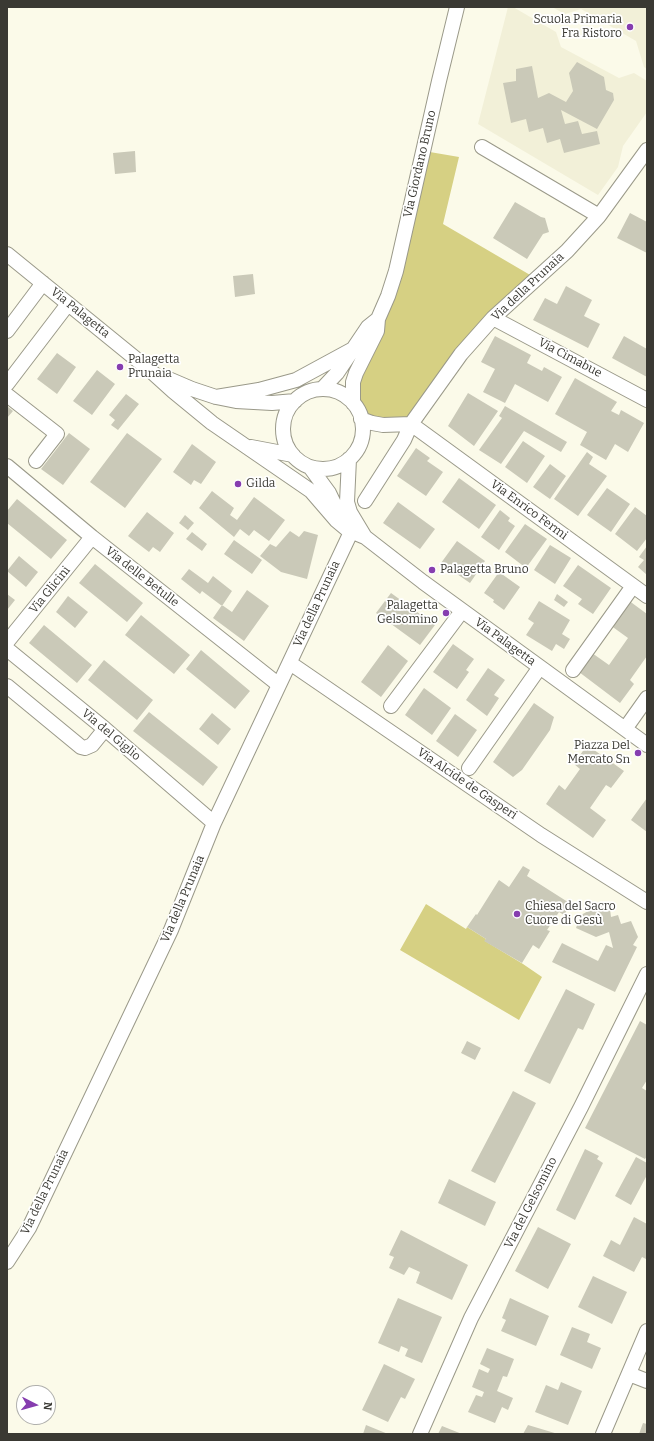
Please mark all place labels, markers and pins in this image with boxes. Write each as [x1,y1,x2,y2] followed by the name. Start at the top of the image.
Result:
[534,13,622,41] place label: Scuola Primaria Fra Ristoro
[625,22,635,32] marker: Scuola Primaria Fra Ristoro
[128,353,180,381] place label: Palagetta Prunaia
[115,362,125,372] marker: Palagetta Prunaia
[246,477,275,491] place label: Gilda
[233,479,243,489] marker: Gilda
[440,563,529,577] place label: Palagetta Bruno
[427,565,437,575] marker: Palagetta Bruno
[377,599,438,627] place label: Palagetta Gelsomino
[441,608,451,618] marker: Palagetta Gelsomino
[568,739,630,767] place label: Piazza Del Mercato Sn
[633,748,643,758] marker: Piazza Del Mercato Sn
[525,900,616,928] place label: Chiesa del Sacro Cuore di Gesù
[512,909,522,919] marker: Chiesa del Sacro Cuore di Gesù

